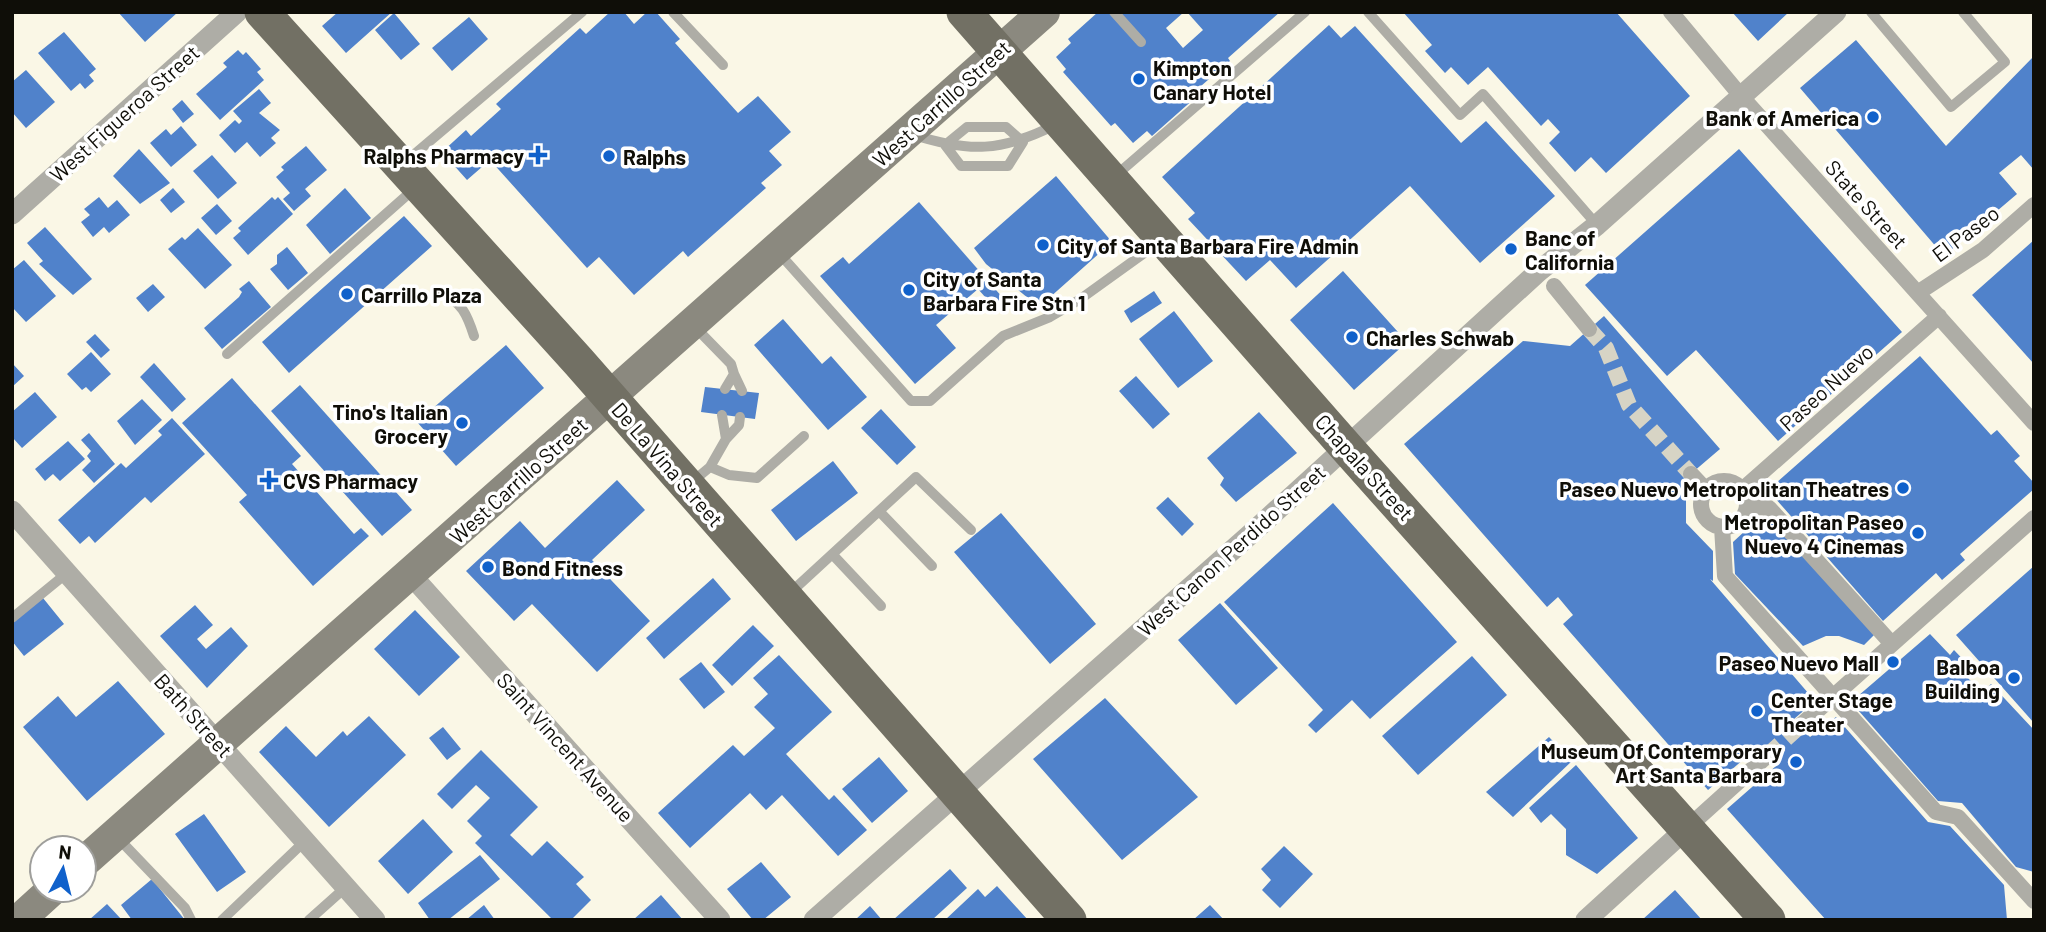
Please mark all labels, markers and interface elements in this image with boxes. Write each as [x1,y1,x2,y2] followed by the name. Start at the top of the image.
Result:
[867,35,1015,171] street label: West Carrillo Street
[44,39,204,187] street label: West Figueroa Street
[1153,55,1271,104] place label: Kimpton Canary Hotel
[1131,71,1147,87] marker: Kimpton Canary Hotel
[1706,105,1859,130] place label: Bank of America
[1865,109,1881,125] marker: Bank of America
[363,143,524,168] place label: Ralphs Pharmacy
[623,144,686,169] place label: Ralphs
[530,147,546,163] marker: Ralphs Pharmacy
[601,148,617,164] marker: Ralphs
[1821,155,1913,253] street label: State Street
[1926,200,2004,266] street label: El Paseo
[1525,225,1614,274] place label: Banc of California
[1057,233,1359,258] place label: City of Santa Barbara Fire Admin
[1035,237,1051,253] marker: City of Santa Barbara Fire Admin
[1503,241,1519,257] marker: Banc of California
[923,266,1085,315] place label: City of Santa Barbara Fire Stn 1
[361,282,482,307] place label: Carrillo Plaza
[901,282,917,298] marker: City of Santa Barbara Fire Stn 1
[339,286,355,302] marker: Carrillo Plaza
[1366,325,1514,350] place label: Charles Schwab
[1344,329,1360,345] marker: Charles Schwab
[1774,338,1878,436] street label: Paseo Nuevo
[607,397,729,531] street label: De La Vina Street
[333,399,448,448] place label: Tino's Italian Grocery
[1311,409,1419,525] street label: Chapala Street
[444,412,592,548] street label: West Carrillo Street
[454,415,470,431] marker: Tino's Italian Grocery
[1132,459,1330,641] street label: West Canon Perdido Street
[283,468,419,493] place label: CVS Pharmacy
[261,472,277,488] marker: CVS Pharmacy
[1559,476,1889,501] place label: Paseo Nuevo Metropolitan Theatres
[1895,480,1911,496] marker: Paseo Nuevo Metropolitan Theatres
[1724,509,1904,558] place label: Metropolitan Paseo Nuevo 4 Cinemas
[1910,525,1926,541] marker: Metropolitan Paseo Nuevo 4 Cinemas
[502,555,623,580] place label: Bond Fitness
[480,559,496,575] marker: Bond Fitness
[1719,650,1879,675] place label: Paseo Nuevo Mall
[1885,654,1901,670] marker: Paseo Nuevo Mall
[1925,654,2000,703] place label: Balboa Building
[492,667,640,827] street label: Saint Vincent Avenue
[150,668,238,762] street label: Bath Street
[2006,670,2022,686] marker: Balboa Building
[1771,687,1893,736] place label: Center Stage Theater
[1749,703,1765,719] marker: Center Stage Theater
[1541,738,1782,787] place label: Museum Of Contemporary Art Santa Barbara
[1788,754,1804,770] marker: Museum Of Contemporary Art Santa Barbara
[28,834,98,904] north arrow
[57,839,73,864] text: N

